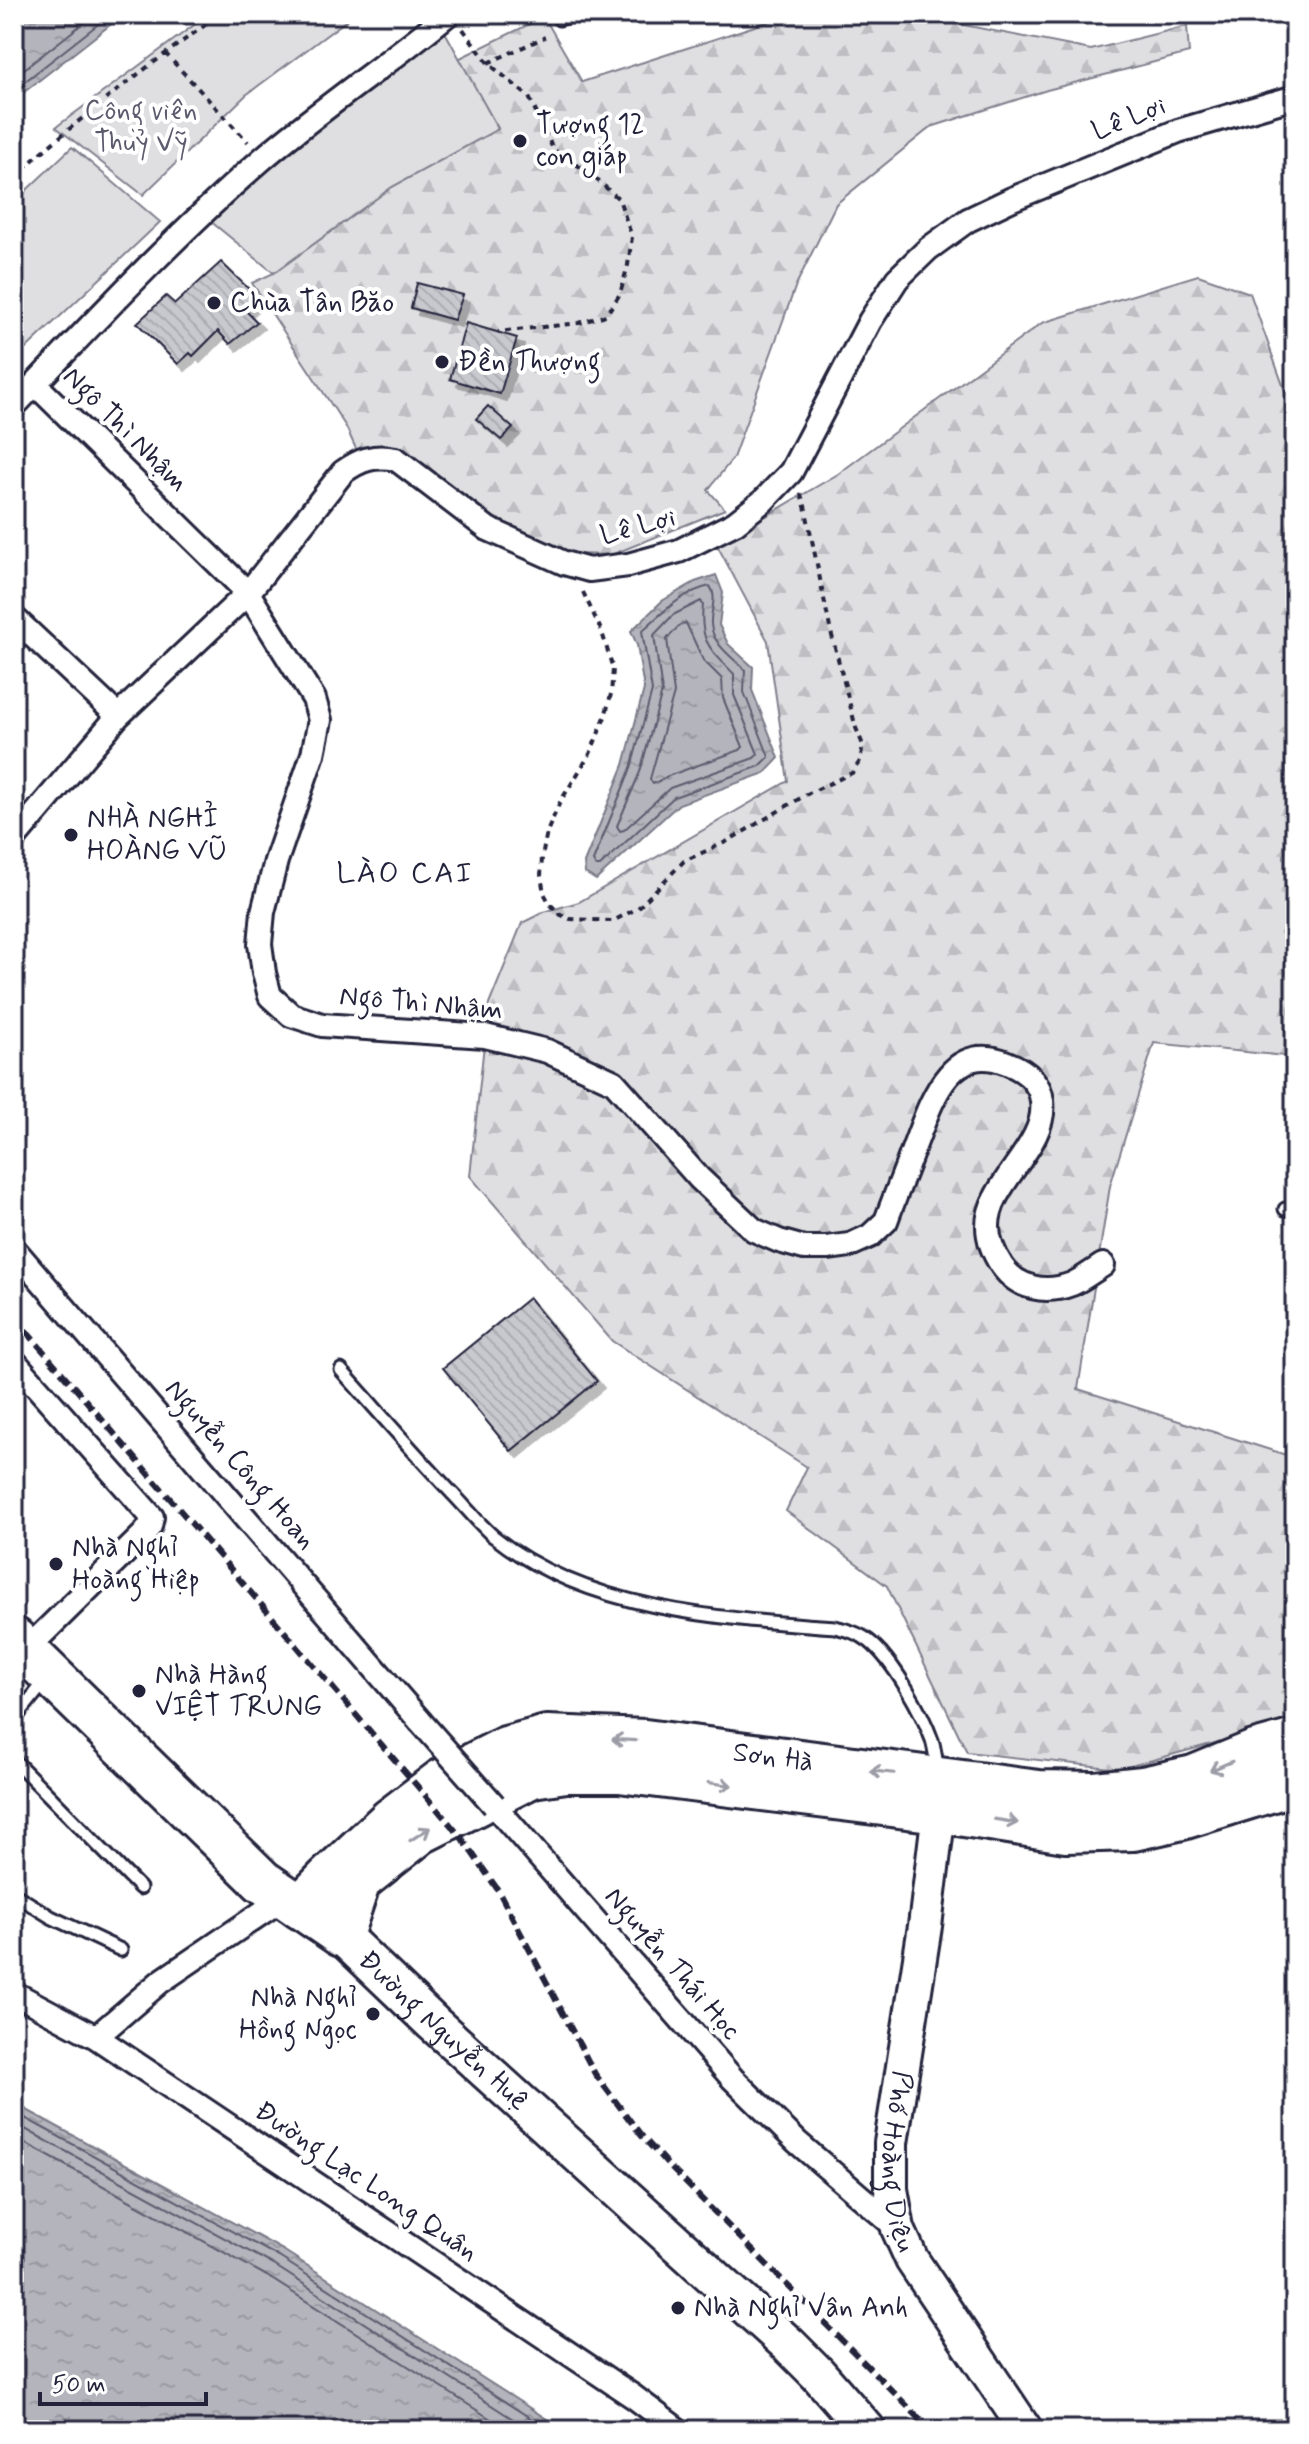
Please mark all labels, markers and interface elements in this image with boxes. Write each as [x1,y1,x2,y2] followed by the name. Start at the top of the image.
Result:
[1087,87,1171,151] street label: Lê Lợi
[85,93,197,162] park label: Công viên Thuỷ Vỹ
[536,107,645,178] place label: Tượng 12 con giáp
[511,132,529,150] marker: Tượng 12 con giáp
[230,285,394,322] place label: Chùa Tân Băo
[205,294,223,312] marker: Chùa Tân Băo
[458,344,601,384] place label: Đền Thượng
[433,353,451,371] marker: Đền Thượng
[52,359,196,503] street label: Ngô Thì Nhậm
[596,499,680,555] street label: Lê Lợi
[87,800,227,870] place label: NHÀ NGHỈ HOÀNG VŨ
[62,826,80,844] marker: NHÀ NGHỈ HOÀNG VŨ
[336,854,474,893] district label: LÀO CAI
[338,978,504,1033] street label: Ngô Thì Nhậm
[153,1372,324,1560] street label: Nguyễn Công Hoan
[72,1530,200,1602] place label: Nhà Nghỉ Hoàng Hiệp
[47,1555,65,1573] marker: Nhà Nghỉ Hoàng Hiệp
[155,1657,322,1726] place label: Nhà Hàng VIỆT TRUNG
[130,1682,148,1700] marker: Nhà Hàng VIỆT TRUNG
[611,1732,638,1747] one-way arrow
[731,1734,815,1781] street label: Sơn Hà
[1209,1759,1234,1774] one-way arrow
[869,1764,896,1779] one-way arrow
[707,1777,733,1792] one-way arrow
[993,1815,1018,1830] one-way arrow
[408,1826,431,1842] one-way arrow
[593,1880,749,2050] street label: Nguyễn Thái Học
[350,1942,536,2119] street label: Đường Nguyễn Huệ
[239,1980,357,2052] place label: Nhà Nghỉ Hồng Ngọc
[364,2005,382,2023] marker: Nhà Nghỉ Hồng Ngọc
[870,2068,924,2258] street label: Phố Hoàng Diệu
[245,2093,485,2273] street label: Đường Lạc Long Quân
[694,2290,908,2330] place label: Nhà Nghỉ Vân Anh
[669,2299,687,2317] marker: Nhà Nghỉ Vân Anh
[40,2356,206,2406] scale bar
[52,2370,106,2401] text: 50 m

